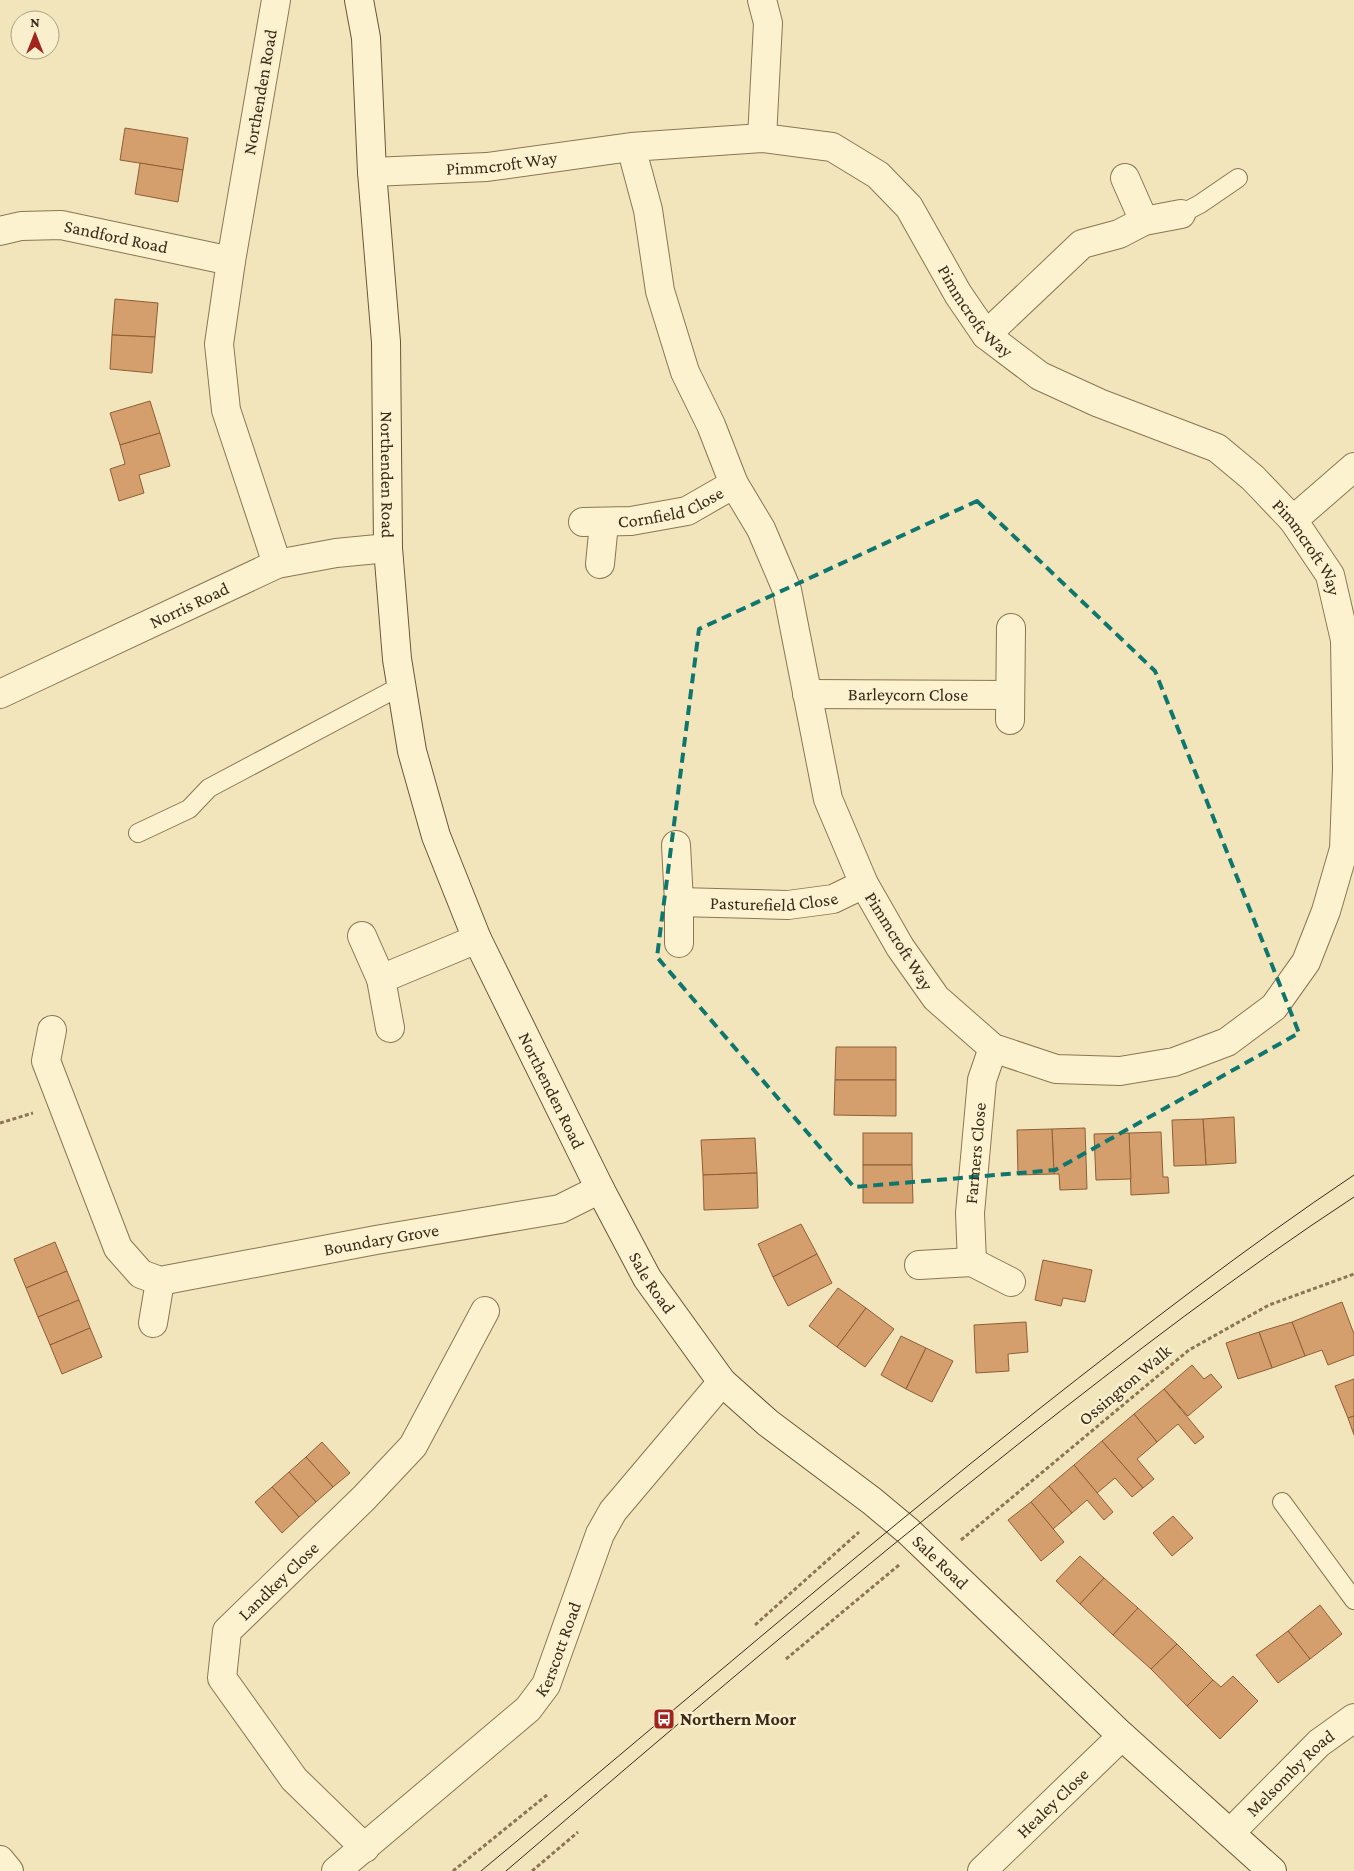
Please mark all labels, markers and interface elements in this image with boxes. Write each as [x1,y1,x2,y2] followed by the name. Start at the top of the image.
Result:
[10,10,60,60] north arrow
[30,14,40,30] text: N
[239,27,281,156] street label: Northenden Road
[445,147,559,179] street label: Pimmcroft Way
[62,216,170,258] street label: Sandford Road
[934,261,1017,362] street label: Pimmcroft Way
[377,411,398,539] street label: Northenden Road
[618,482,727,531] street label: Cornfield Close
[1268,495,1345,598] street label: Pimmcroft Way
[146,578,232,632] street label: Norris Road
[848,684,968,705] street label: Barleycorn Close
[710,888,842,915] street label: Pasturefield Close
[861,888,938,994] street label: Pimmcroft Way
[514,1029,589,1153] street label: Northenden Road
[961,1102,990,1205] street label: Farmers Close
[322,1220,440,1260] street label: Boundary Grove
[625,1249,680,1318] street label: Sale Road
[1075,1340,1176,1429] street label: Ossington Walk
[908,1531,973,1594] street label: Sale Road
[234,1538,323,1624] street label: Landkey Close
[531,1599,585,1701] street label: Kerscott Road
[652,1707,676,1731] bus stop icon: Northern Moor
[680,1709,796,1729] place label: Northern Moor
[1242,1725,1338,1821] street label: Melsomby Road
[1013,1764,1093,1842] street label: Healey Close

